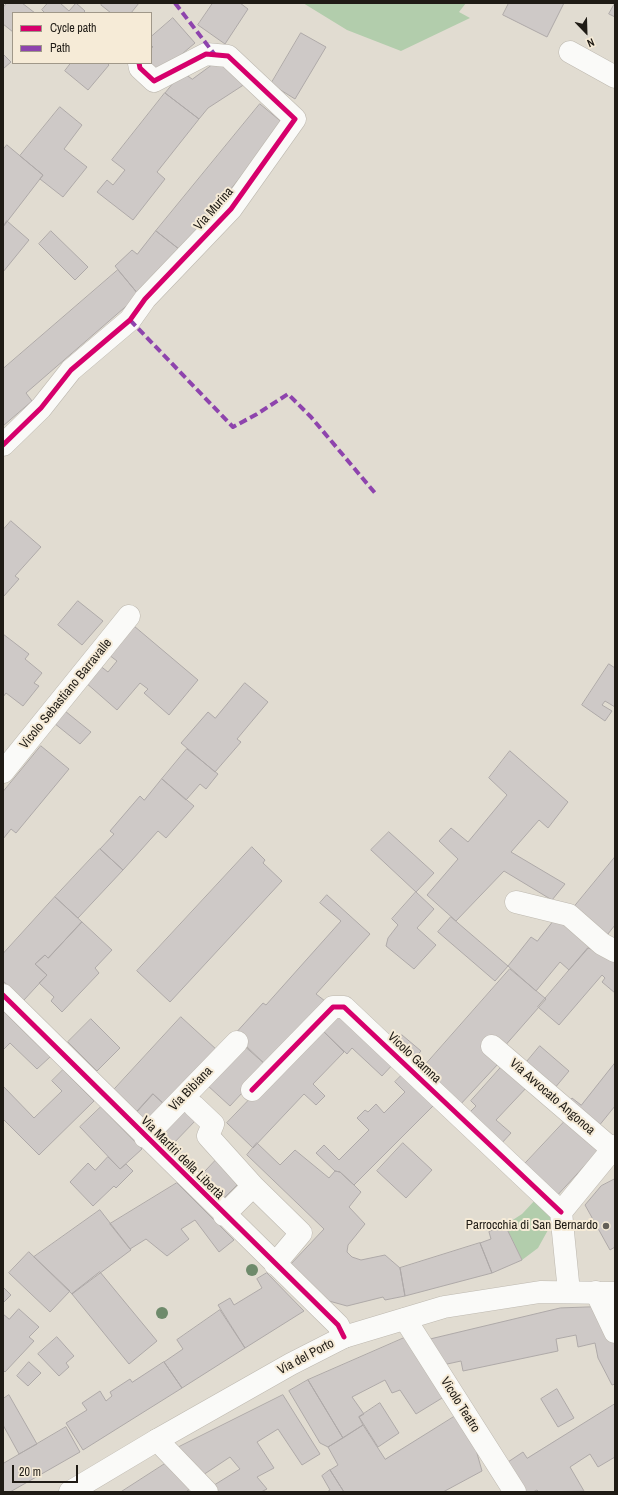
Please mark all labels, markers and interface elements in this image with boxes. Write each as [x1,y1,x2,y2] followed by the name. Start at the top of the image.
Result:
[12,12,152,64] legend
[566,12,606,52] north arrow
[50,20,97,36] text: Cycle path
[585,35,596,51] text: N
[50,40,70,56] text: Path
[191,184,237,234] street label: Via Murina
[17,636,115,752] street label: Vicolo Sebastiano Barravalle
[384,1029,444,1087] street label: Vicolo Gamna
[506,1056,598,1138] street label: Via Avvocato Angonoa
[166,1064,216,1114] street label: Via Bibiana
[137,1113,227,1203] street label: Via Martiri della Libertà
[466,1218,598,1234] place label: Parrocchia di San Bernardo
[601,1221,611,1231] marker: Parrocchia di San Bernardo
[275,1336,337,1378] street label: Via del Porto
[437,1375,483,1435] street label: Vicolo Teatro
[14,1457,80,1483] scale bar
[19,1464,41,1480] text: 20 m

